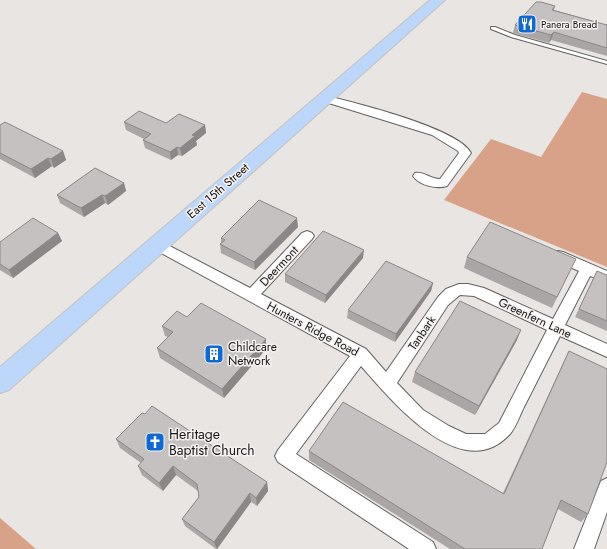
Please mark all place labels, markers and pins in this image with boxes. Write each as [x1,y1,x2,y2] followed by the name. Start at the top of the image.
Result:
[516,13,538,35] restaurant icon: Panera Bread
[541,17,597,32] place label: Panera Bread
[228,338,277,370] place label: Childcare Network
[203,343,225,365] building icon: Childcare Network
[169,424,255,460] place label: Heritage Baptist Church
[144,431,166,453] church icon: Heritage Baptist Church

